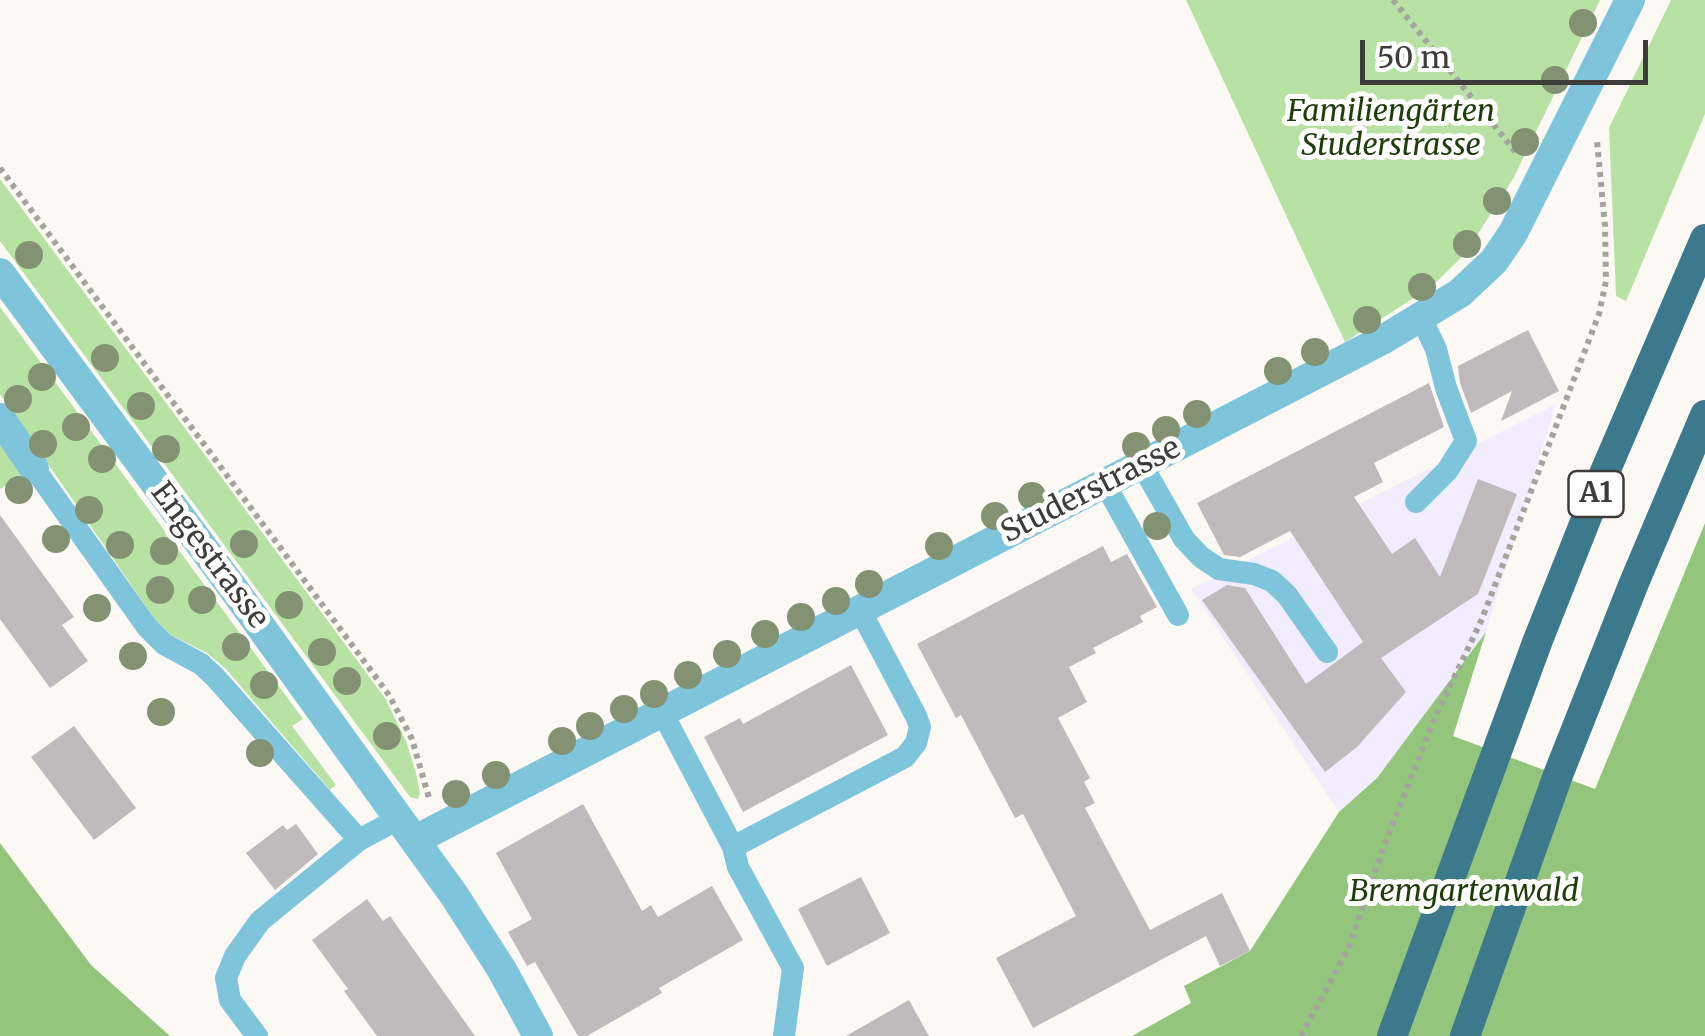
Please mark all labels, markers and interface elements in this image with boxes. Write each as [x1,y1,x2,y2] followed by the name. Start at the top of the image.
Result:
[1365,20,1652,82] scale bar
[1377,38,1450,76] text: 50 m
[1287,95,1495,166] park label: Familiengärten Studerstrasse
[995,430,1187,552] street label: Studerstrasse
[1568,471,1624,517] road number: A1
[142,476,276,636] street label: Engestrasse
[1349,875,1579,911] park label: Bremgartenwald

